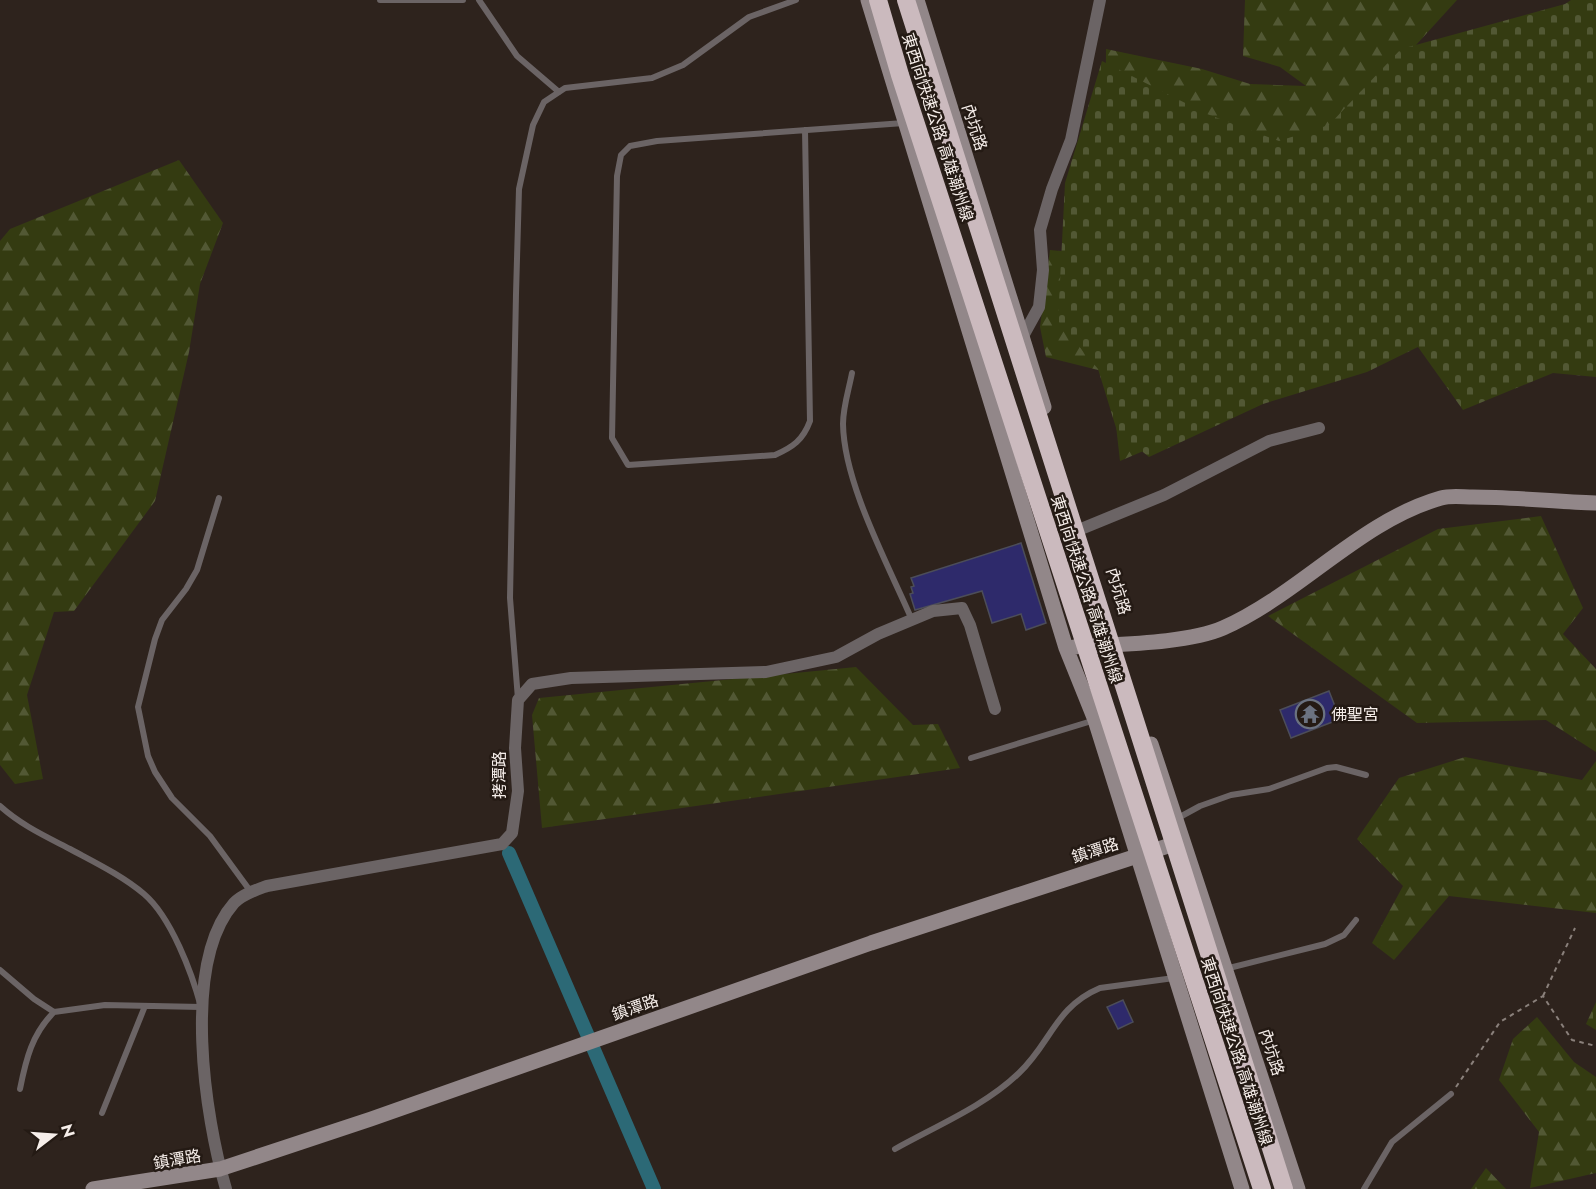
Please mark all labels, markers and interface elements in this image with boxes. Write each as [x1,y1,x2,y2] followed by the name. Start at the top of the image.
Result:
[896,30,979,224] street label: 東西向快速公路 高雄潮州線
[956,101,993,154] street label: 內坑路
[1045,492,1128,686] street label: 東西向快速公路 高雄潮州線
[1101,565,1137,617] street label: 內坑路
[1294,698,1326,730] temple icon: 佛聖宮
[1331,703,1379,726] place label: 佛聖宮
[488,751,511,799] street label: 拷潭路
[1069,832,1122,869] street label: 鎮潭路
[1195,954,1278,1148] street label: 東西向快速公路 高雄潮州線
[609,989,662,1026] street label: 鎮潭路
[1253,1026,1290,1079] street label: 內坑路
[24,1105,84,1165] north arrow
[55,1121,81,1140] text: N
[151,1144,203,1175] street label: 鎮潭路

